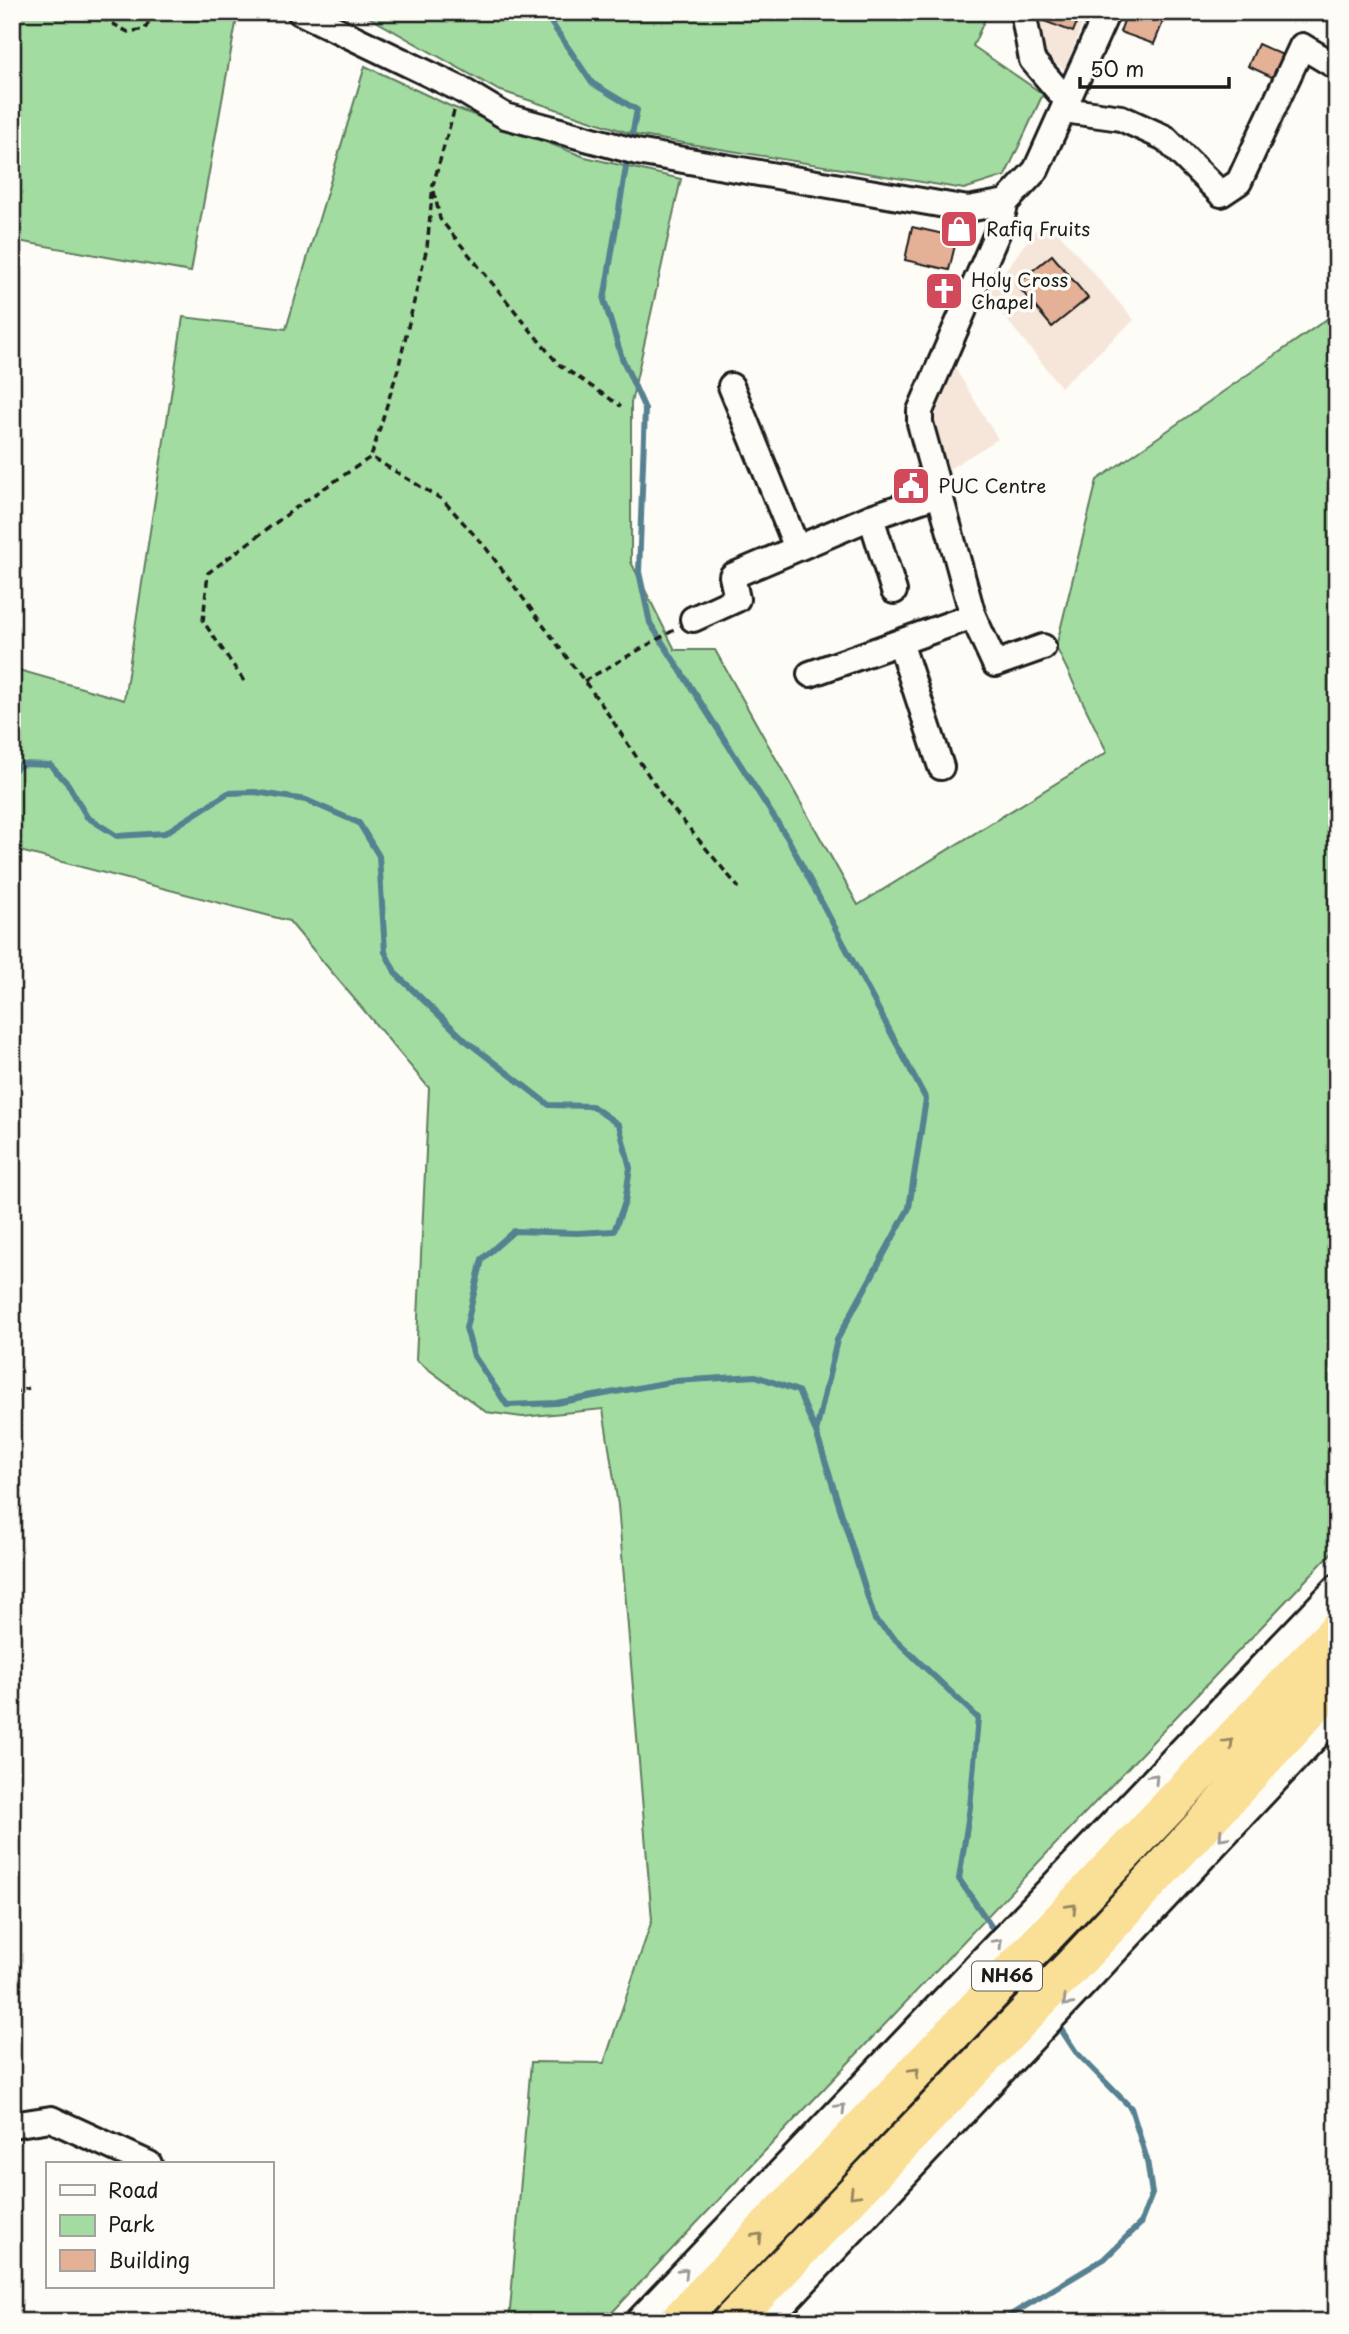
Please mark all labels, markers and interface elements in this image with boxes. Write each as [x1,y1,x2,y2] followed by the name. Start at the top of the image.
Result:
[1080,46,1228,90] scale bar
[1090,52,1144,84] text: 50 m
[938,208,980,250] shop icon: Rafiq Fruits
[986,214,1090,242] place label: Rafiq Fruits
[971,265,1068,315] place label: Holy Cross Chapel
[923,270,965,312] church icon: Holy Cross Chapel
[890,465,932,507] public building icon: PUC Centre
[938,471,1046,499] place label: PUC Centre
[1221,1738,1234,1751] one-way arrow
[1146,1773,1159,1786] one-way arrow
[1219,1828,1231,1841] one-way arrow
[1064,1903,1077,1916] one-way arrow
[989,1938,1002,1951] one-way arrow
[972,1962,1042,1990] road number: NH66
[1063,1994,1076,2007] one-way arrow
[907,2067,920,2080] one-way arrow
[832,2103,845,2116] one-way arrow
[46,2162,273,2288] legend
[108,2173,159,2205] text: Road
[849,2185,862,2198] one-way arrow
[108,2207,155,2239] text: Park
[750,2232,763,2245] one-way arrow
[108,2243,190,2275] text: Building
[675,2267,688,2280] one-way arrow

